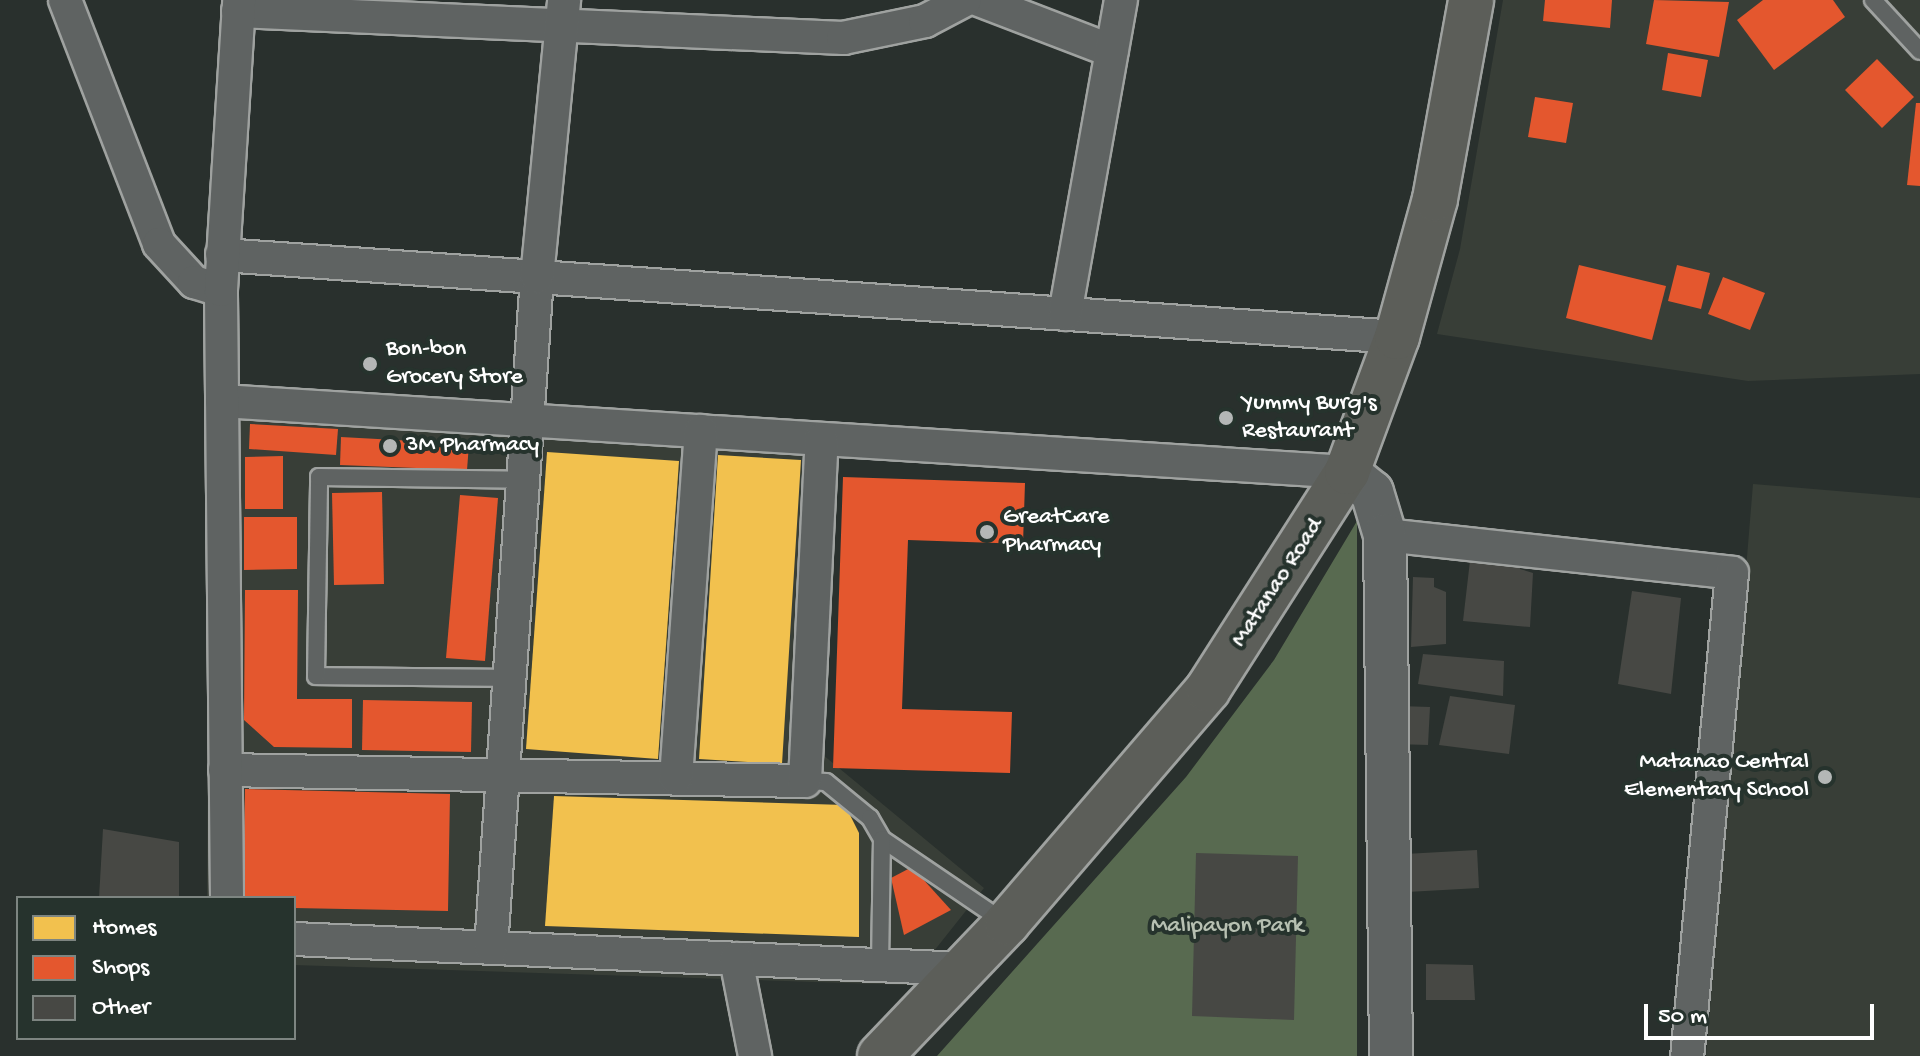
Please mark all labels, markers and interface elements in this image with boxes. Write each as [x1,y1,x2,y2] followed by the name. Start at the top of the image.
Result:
[386,336,523,392] place label: Bon-bon Grocery Store
[361,355,379,373] marker: Bon-bon Grocery Store
[1242,390,1377,446] place label: Yummy Burg's Restaurant
[1217,409,1235,427] marker: Yummy Burg's Restaurant
[406,432,539,460] place label: 3M Pharmacy
[381,437,399,455] marker: 3M Pharmacy
[1003,504,1109,560] place label: GreatCare Pharmacy
[1226,513,1330,653] street label: Matanao Road
[978,523,996,541] marker: GreatCare Pharmacy
[1624,749,1809,805] place label: Matanao Central Elementary School
[1816,768,1834,786] marker: Matanao Central Elementary School
[16,896,296,1040] legend
[1151,913,1303,941] park label: Malipayon Park
[92,914,156,943] text: Homes
[92,954,149,983] text: Shops
[1648,988,1878,1038] scale bar
[92,994,150,1023] text: Other
[1658,1003,1707,1032] text: 50 m

